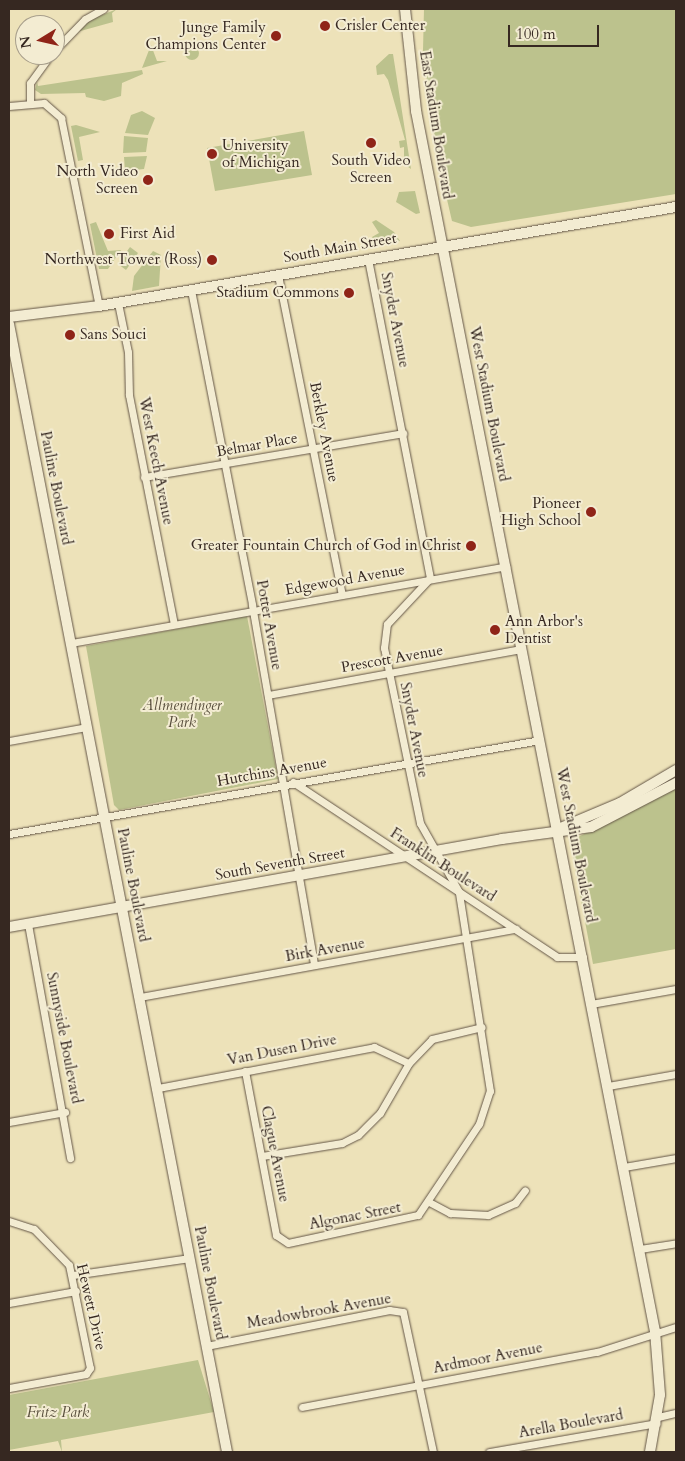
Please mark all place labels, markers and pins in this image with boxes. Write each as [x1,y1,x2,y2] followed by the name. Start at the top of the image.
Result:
[335,17,425,35] place label: Crisler Center
[145,18,266,53] place label: Junge Family Champions Center
[319,20,331,32] marker: Crisler Center
[270,30,282,42] marker: Junge Family Champions Center
[222,136,300,171] place label: University of Michigan
[365,137,377,149] marker: South Video Screen
[206,148,218,160] marker: University of Michigan
[332,151,410,186] place label: South Video Screen
[56,162,138,197] place label: North Video Screen
[142,174,154,186] marker: North Video Screen
[120,225,175,243] place label: First Aid
[102,227,116,241] marker: First Aid
[45,251,202,269] place label: Northwest Tower (Ross)
[206,254,218,266] marker: Northwest Tower (Ross)
[217,284,339,302] place label: Stadium Commons
[343,287,355,299] marker: Stadium Commons
[80,326,146,344] place label: Sans Souci
[64,329,76,341] marker: Sans Souci
[501,494,581,529] place label: Pioneer High School
[585,506,597,518] marker: Pioneer High School
[191,537,461,555] place label: Greater Fountain Church of God in Christ
[465,540,477,552] marker: Greater Fountain Church of God in Christ
[505,612,583,647] place label: Ann Arbor's Dentist
[489,624,501,636] marker: Ann Arbor's Dentist

